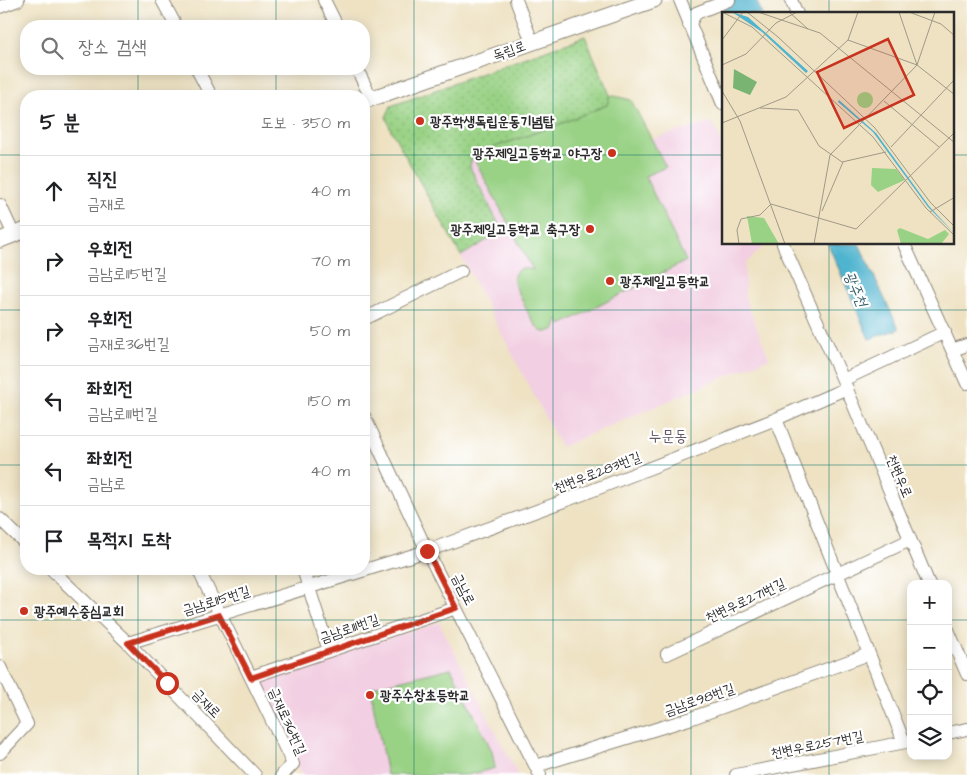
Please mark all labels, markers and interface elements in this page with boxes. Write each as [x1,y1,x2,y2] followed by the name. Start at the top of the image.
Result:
[722,12,954,245] inset map
[20,20,370,75] search box
[38,34,66,62] icon: search
[78,34,147,61] text: 장소 검색
[490,36,529,66] street label: 독립로
[40,108,80,137] text: 5 분
[261,112,350,134] text: 도보 · 350 m
[430,112,555,132] place label: 광주학생독립운동기념탑
[414,115,426,127] marker: 광주학생독립운동기념탑
[472,144,603,164] place label: 광주제일고등학교 야구장
[606,147,618,159] marker: 광주제일고등학교 야구장
[87,166,118,193] text: 직진
[40,177,68,205] icon: ahead
[310,180,350,202] text: 40 m
[87,193,126,215] text: 금재로
[450,220,581,240] place label: 광주제일고등학교 축구장
[584,223,596,235] marker: 광주제일고등학교 축구장
[87,236,133,263] text: 우회전
[40,247,68,275] icon: right
[311,250,350,272] text: 70 m
[87,263,167,285] text: 금남로115번길
[839,268,873,312] water label: 광주천
[620,272,710,292] place label: 광주제일고등학교
[604,275,616,287] marker: 광주제일고등학교
[87,306,133,333] text: 우회전
[40,317,68,345] icon: right
[310,320,350,342] text: 50 m
[87,333,170,355] text: 금재로36번길
[87,376,133,403] text: 좌회전
[40,387,68,415] icon: left
[308,390,350,412] text: 150 m
[87,403,158,425] text: 금남로111번길
[649,425,687,447] district label: 누문동
[87,446,133,473] text: 좌회전
[551,447,644,499] street label: 천변우로283번길
[881,452,917,501] street label: 천변우로
[40,457,68,485] icon: left
[310,460,350,482] text: 40 m
[87,473,126,495] text: 금남로
[40,527,68,555] icon: arrive
[87,527,171,554] text: 목적지 도착
[416,540,439,563] route end
[447,570,480,609] street label: 금남로
[702,573,789,628] street label: 천변우로271번길
[907,580,952,760] map controls
[907,580,952,625] button: +
[180,581,253,621] street label: 금남로115번길
[34,602,124,622] place label: 광주예수중심교회
[18,605,30,617] marker: 광주예수중심교회
[317,609,382,648] street label: 금남로111번길
[907,625,952,670] button: −
[907,670,952,715] button: locate
[156,672,179,695] route start
[661,678,738,721] street label: 금남로98번길
[263,684,311,759] street label: 금재로36번길
[187,685,225,723] street label: 금재로
[380,686,470,706] place label: 광주수창초등학교
[364,689,376,701] marker: 광주수창초등학교
[907,715,952,760] button: layers
[769,726,866,764] street label: 천변우로257번길

